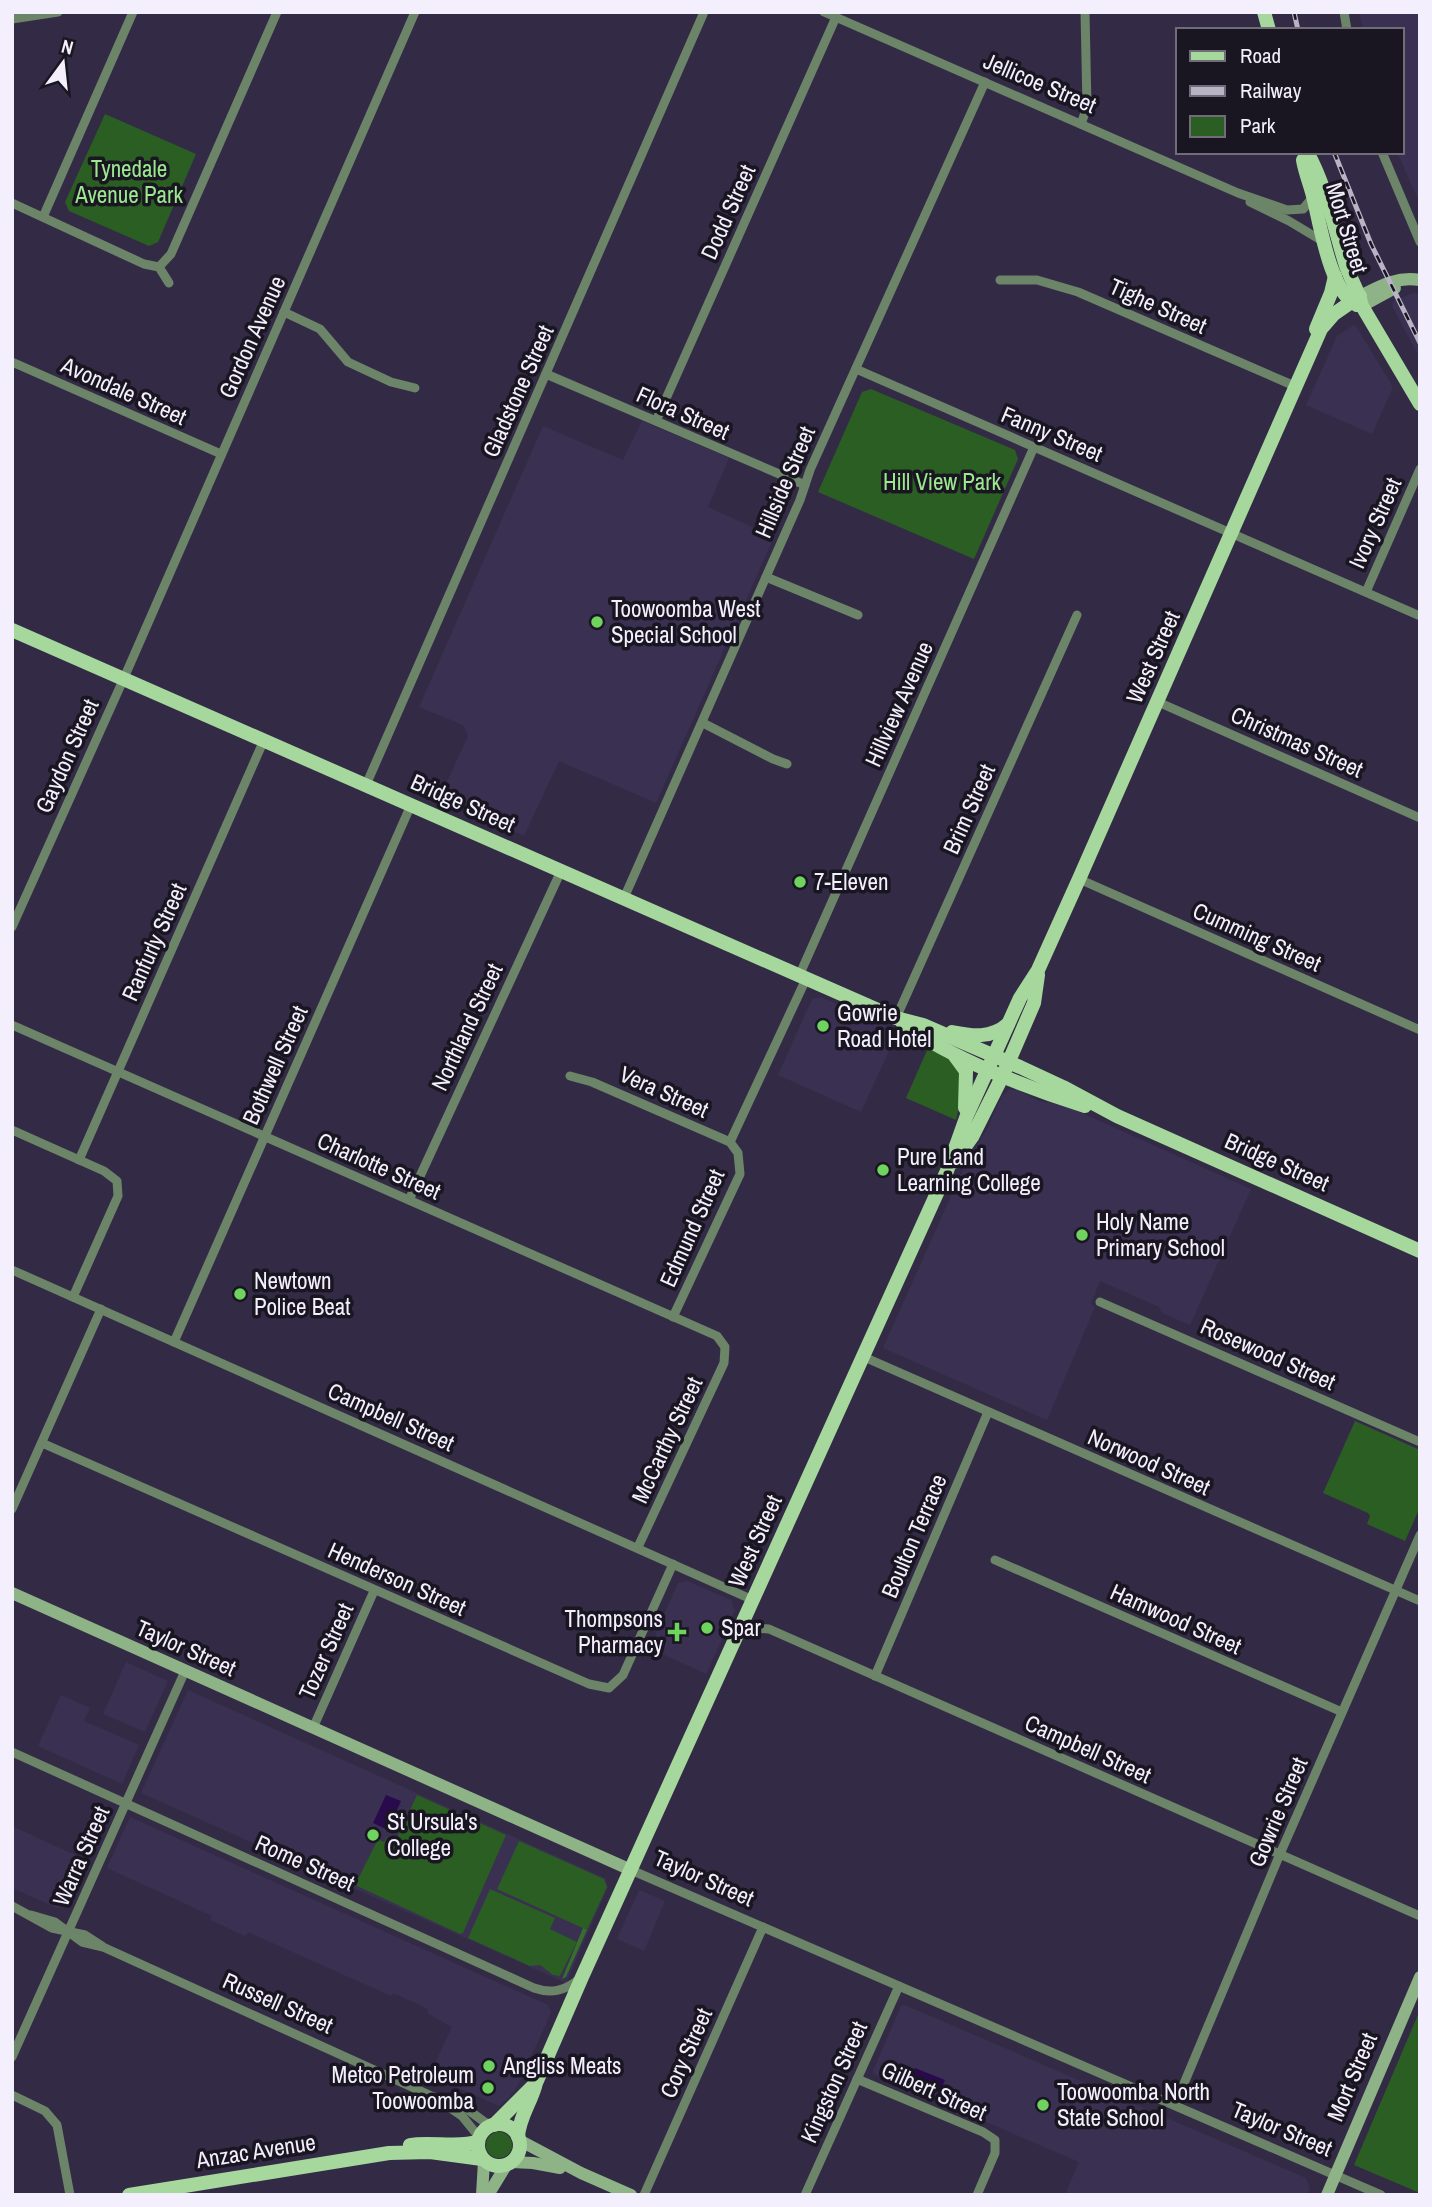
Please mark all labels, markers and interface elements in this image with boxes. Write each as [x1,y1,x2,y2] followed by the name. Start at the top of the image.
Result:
[28,28,98,98] north arrow
[1176,28,1404,154] legend
[59,33,76,61] text: N
[1240,41,1281,70] text: Road
[979,45,1101,120] street label: Jellicoe Street
[1240,76,1302,105] text: Railway
[1240,111,1276,140] text: Park
[74,153,183,210] park label: Tynedale Avenue Park
[693,160,762,264] street label: Dodd Street
[1319,179,1376,277] street label: Mort Street
[1105,270,1212,341] street label: Tighe Street
[211,271,292,403] street label: Gordon Avenue
[475,320,560,462] street label: Gladstone Street
[56,349,192,432] street label: Avondale Street
[632,378,735,447] street label: Flora Street
[997,398,1108,469] street label: Fanny Street
[747,421,822,542] street label: Hillside Street
[883,466,1002,497] park label: Hill View Park
[1341,472,1408,573] street label: Ivory Street
[611,593,761,650] place label: Toowoomba West Special School
[1118,606,1187,708] street label: West Street
[589,614,605,630] marker: Toowoomba West Special School
[857,636,940,771] street label: Hillview Avenue
[28,694,105,818] street label: Gaydon Street
[1226,699,1368,784] street label: Christmas Street
[935,759,1002,859] street label: Brim Street
[406,766,520,839] street label: Bridge Street
[814,866,888,897] place label: 7-Eleven
[792,874,808,890] marker: 7-Eleven
[114,878,193,1006] street label: Ranfurly Street
[1188,894,1326,979] street label: Cumming Street
[423,958,510,1096] street label: Northland Street
[837,997,931,1054] place label: Gowrie Road Hotel
[235,1001,315,1129] street label: Bothwell Street
[815,1018,831,1034] marker: Gowrie Road Hotel
[615,1058,714,1125] street label: Vera Street
[313,1125,446,1207] street label: Charlotte Street
[1220,1125,1334,1198] street label: Bridge Street
[897,1141,1041,1198] place label: Pure Land Learning College
[875,1162,891,1178] marker: Pure Land Learning College
[652,1164,731,1292] street label: Edmund Street
[1096,1206,1225,1263] place label: Holy Name Primary School
[1074,1227,1090,1243] marker: Holy Name Primary School
[254,1265,350,1322] place label: Newtown Police Beat
[232,1286,248,1302] marker: Newtown Police Beat
[1196,1310,1341,1397] street label: Rosewood Street
[624,1371,709,1508] street label: McCarthy Street
[323,1375,459,1458] street label: Campbell Street
[1083,1421,1215,1502] street label: Norwood Street
[874,1469,954,1603] street label: Boulton Terrace
[720,1490,789,1592] street label: West Street
[323,1534,471,1623] street label: Henderson Street
[1106,1576,1247,1661] street label: Hamwood Street
[291,1598,360,1704] street label: Tozer Street
[564,1603,664,1660] place label: Thompsons Pharmacy
[131,1612,241,1683] street label: Taylor Street
[721,1612,762,1643] place label: Spar
[699,1620,715,1636] marker: Spar
[669,1624,685,1640] marker: Thompsons Pharmacy
[1020,1707,1156,1790] street label: Campbell Street
[1241,1752,1315,1871] street label: Gowrie Street
[45,1801,116,1911] street label: Warra Street
[387,1806,478,1863] place label: St Ursula's College
[251,1827,360,1898] street label: Rome Street
[365,1827,381,1843] marker: St Ursula's College
[649,1842,759,1913] street label: Taylor Street
[218,1965,338,2041] street label: Russell Street
[652,2003,719,2103] street label: Cory Street
[793,2016,874,2147] street label: Kingston Street
[1319,2028,1384,2126] street label: Mort Street
[502,2050,621,2081] place label: Angliss Meats
[877,2054,992,2128] street label: Gilbert Street
[481,2058,497,2074] marker: Angliss Meats
[331,2059,475,2116] place label: Metco Petroleum Toowoomba
[1057,2076,1210,2133] place label: Toowoomba North State School
[480,2080,496,2096] marker: Metco Petroleum Toowoomba
[1227,2094,1337,2164] street label: Taylor Street
[1035,2097,1051,2113] marker: Toowoomba North State School
[193,2126,318,2175] street label: Anzac Avenue

